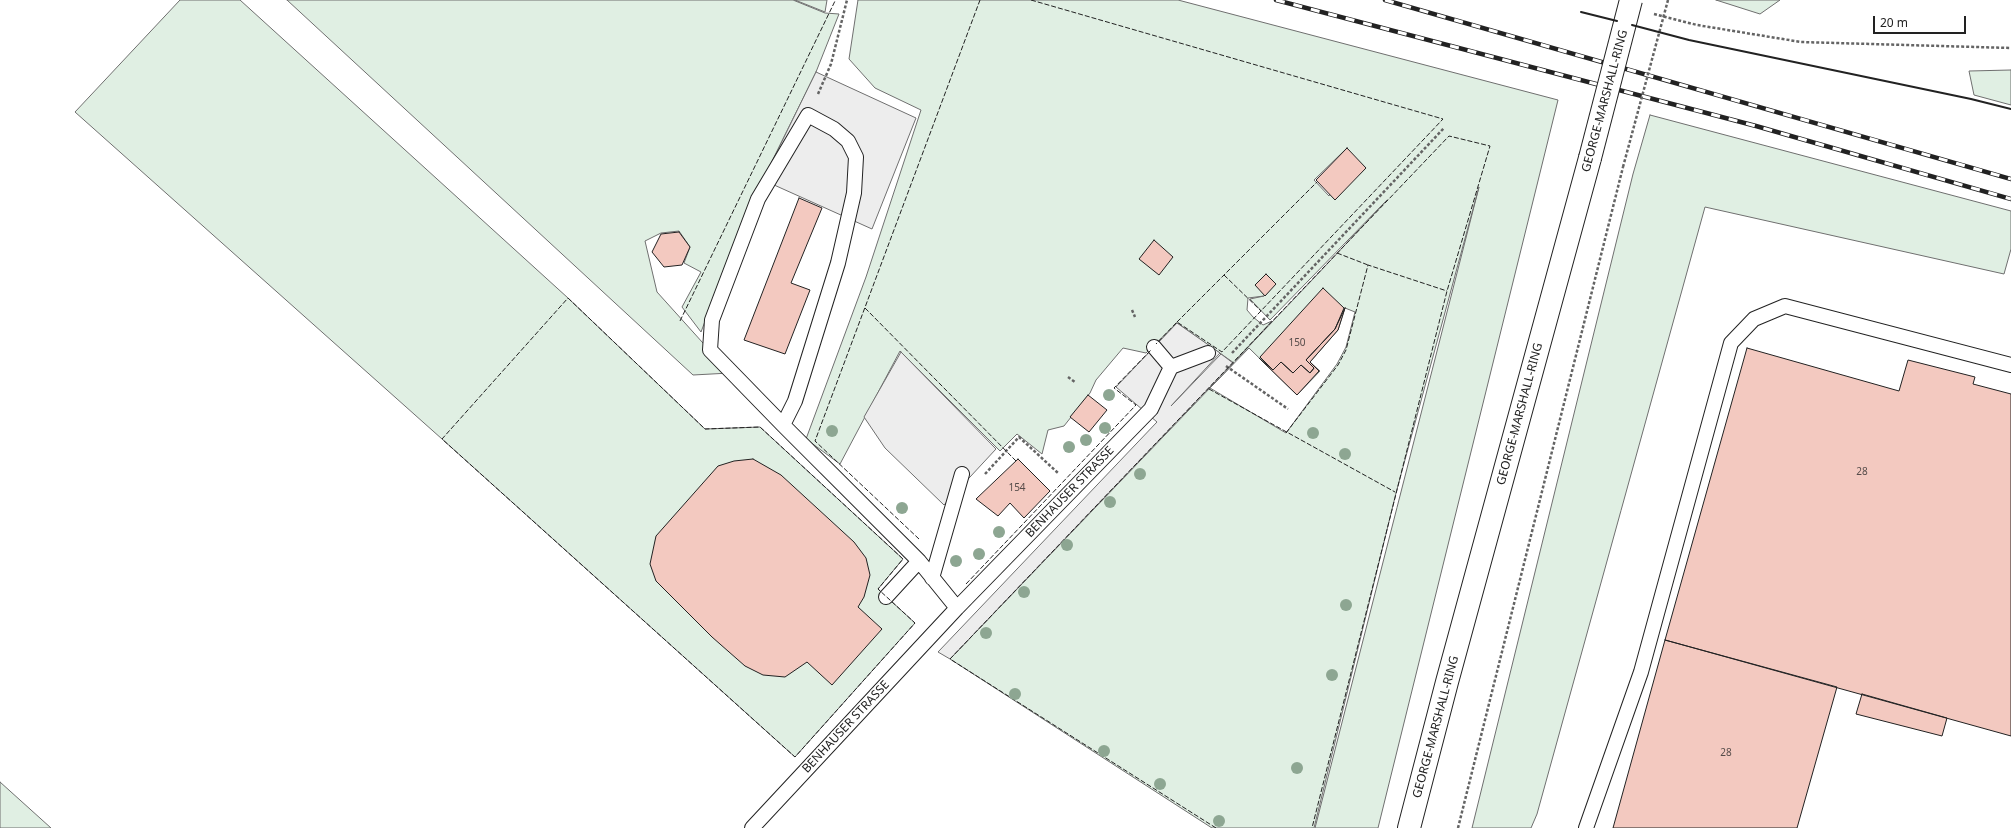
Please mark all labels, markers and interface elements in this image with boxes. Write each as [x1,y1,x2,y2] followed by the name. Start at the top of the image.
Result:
[1875,8,1968,34] scale bar
[1880,14,1908,31] text: 20 m
[1579,28,1631,174] street label: GEORGE-MARSHALL-RING
[1288,337,1306,349] house number: 150
[1494,341,1546,487] street label: GEORGE-MARSHALL-RING
[1023,443,1117,541] street label: BENHAUSER STRASSE
[1856,466,1868,478] house number: 28
[1008,482,1026,494] house number: 154
[1410,654,1462,800] street label: GEORGE-MARSHALL-RING
[799,678,893,776] street label: BENHAUSER STRASSE
[1720,747,1732,759] house number: 28

